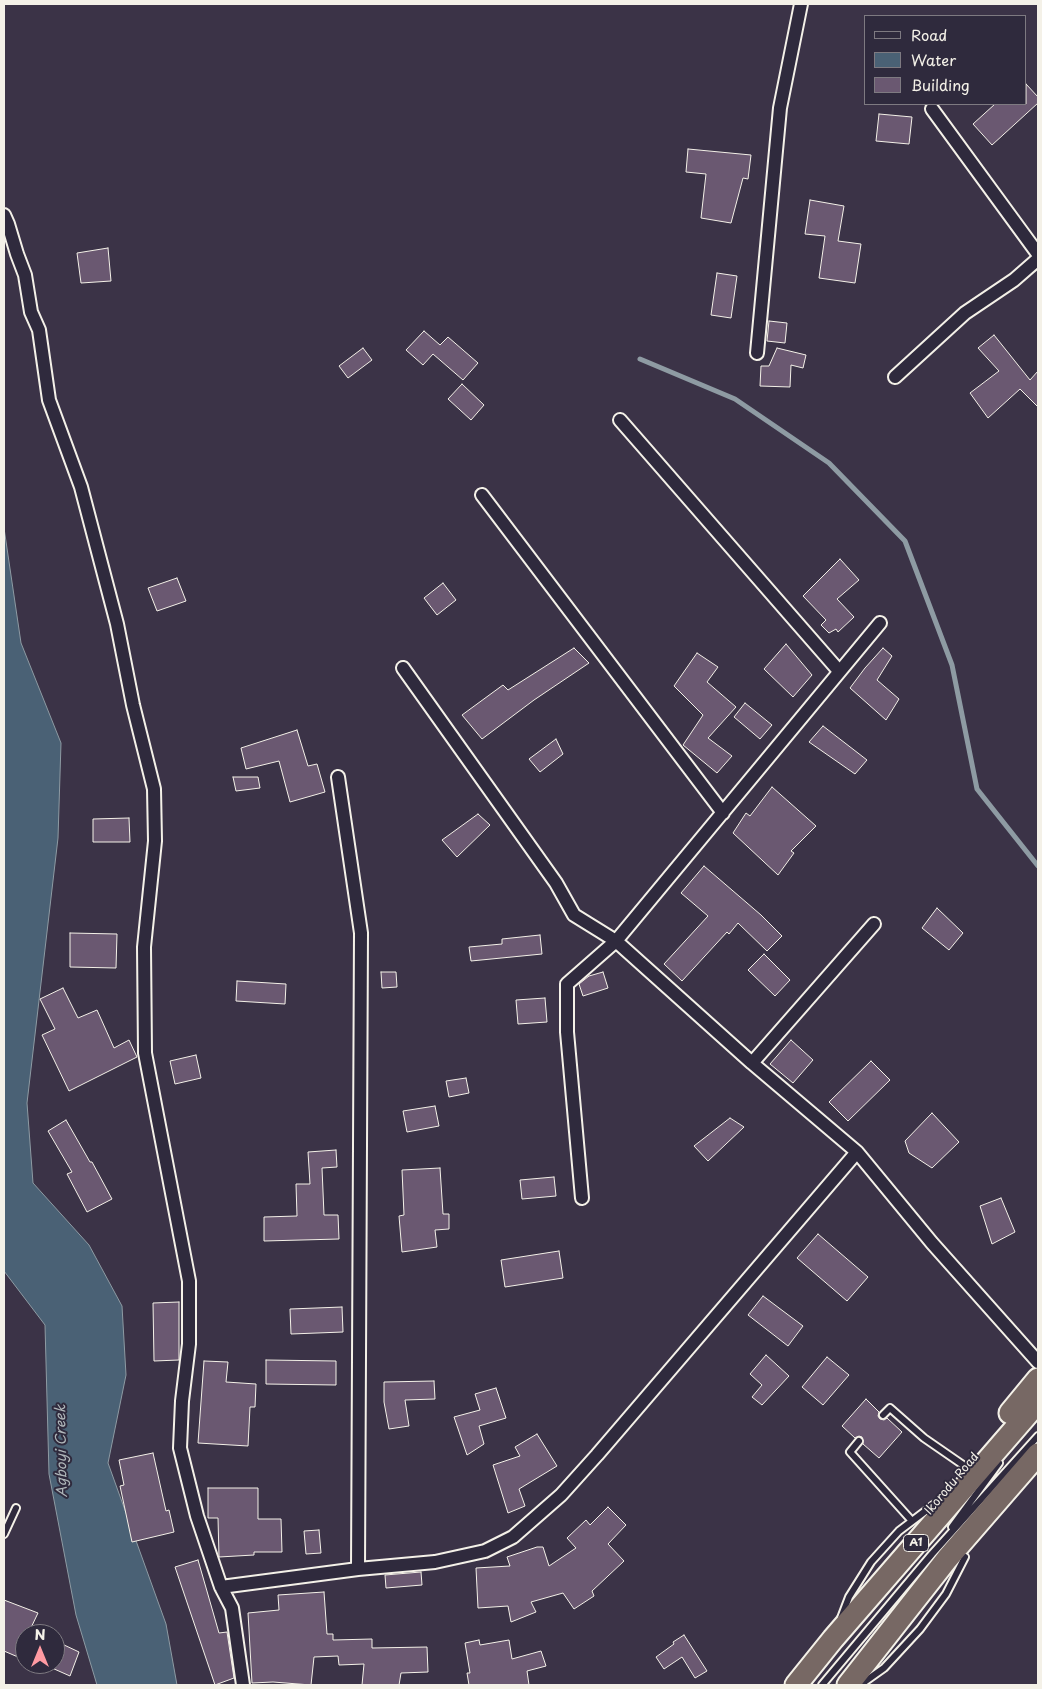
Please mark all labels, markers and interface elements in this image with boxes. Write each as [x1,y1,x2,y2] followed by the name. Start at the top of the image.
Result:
[864,15,1027,105] legend
[911,23,947,46] text: Road
[911,48,956,71] text: Water
[911,73,970,96] text: Building
[53,1405,71,1497] water label: Agboyi Creek
[922,1450,982,1518] street label: Ikorodu Road
[904,1535,928,1552] road number: A1
[15,1624,65,1674] north arrow
[34,1624,46,1645] text: N

